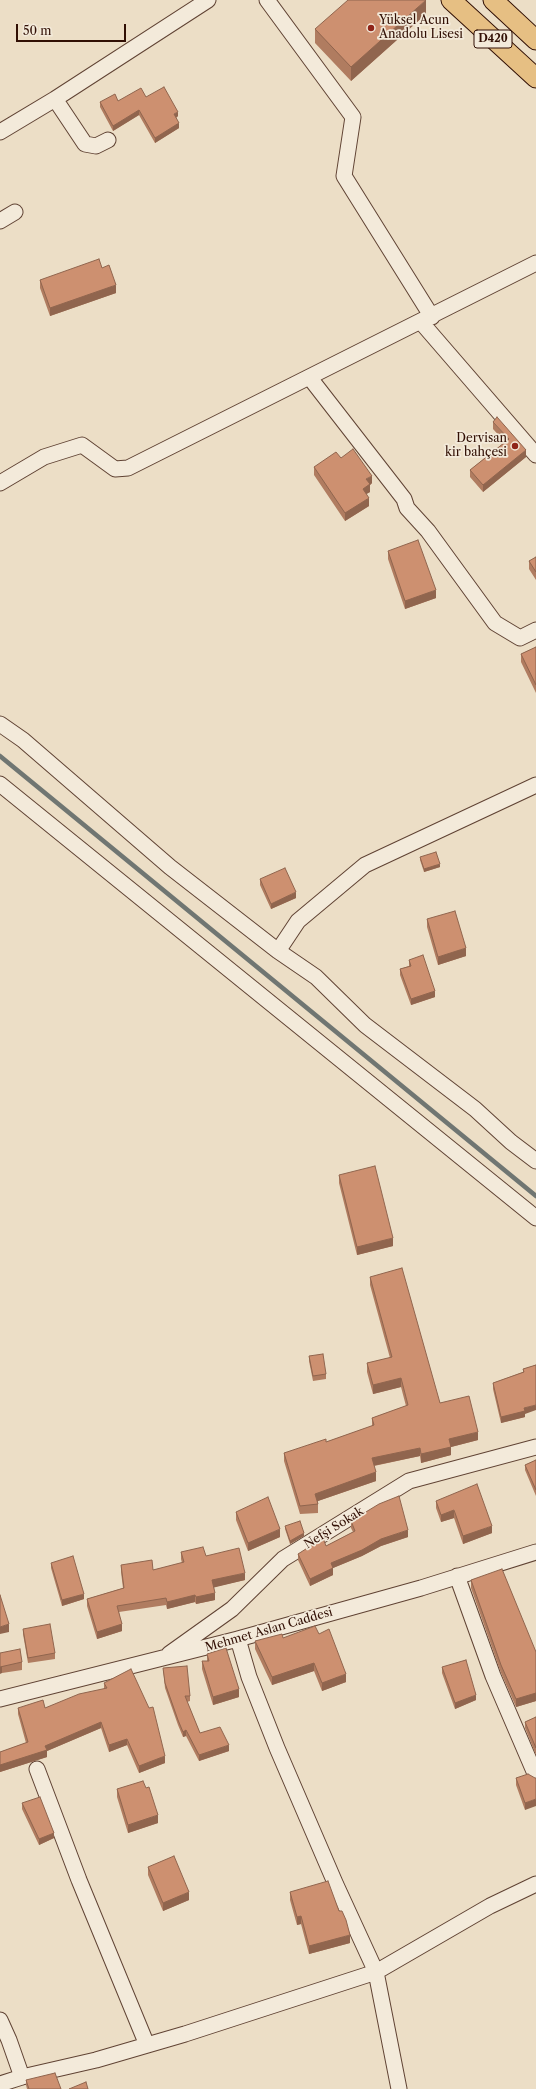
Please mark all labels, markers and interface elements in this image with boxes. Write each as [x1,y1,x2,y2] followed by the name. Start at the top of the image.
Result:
[379,14,463,42] place label: Yüksel Acun Anadolu Lisesi
[18,16,128,42] scale bar
[23,23,52,38] text: 50 m
[366,23,376,33] marker: Yüksel Acun Anadolu Lisesi
[474,30,512,48] road number: D420
[445,432,507,460] place label: Dervisan kir bahçesi
[510,441,520,451] marker: Dervisan kir bahçesi
[302,1504,366,1552] street label: Nefşi Sokak
[204,1605,334,1655] street label: Mehmet Aslan Caddesi

